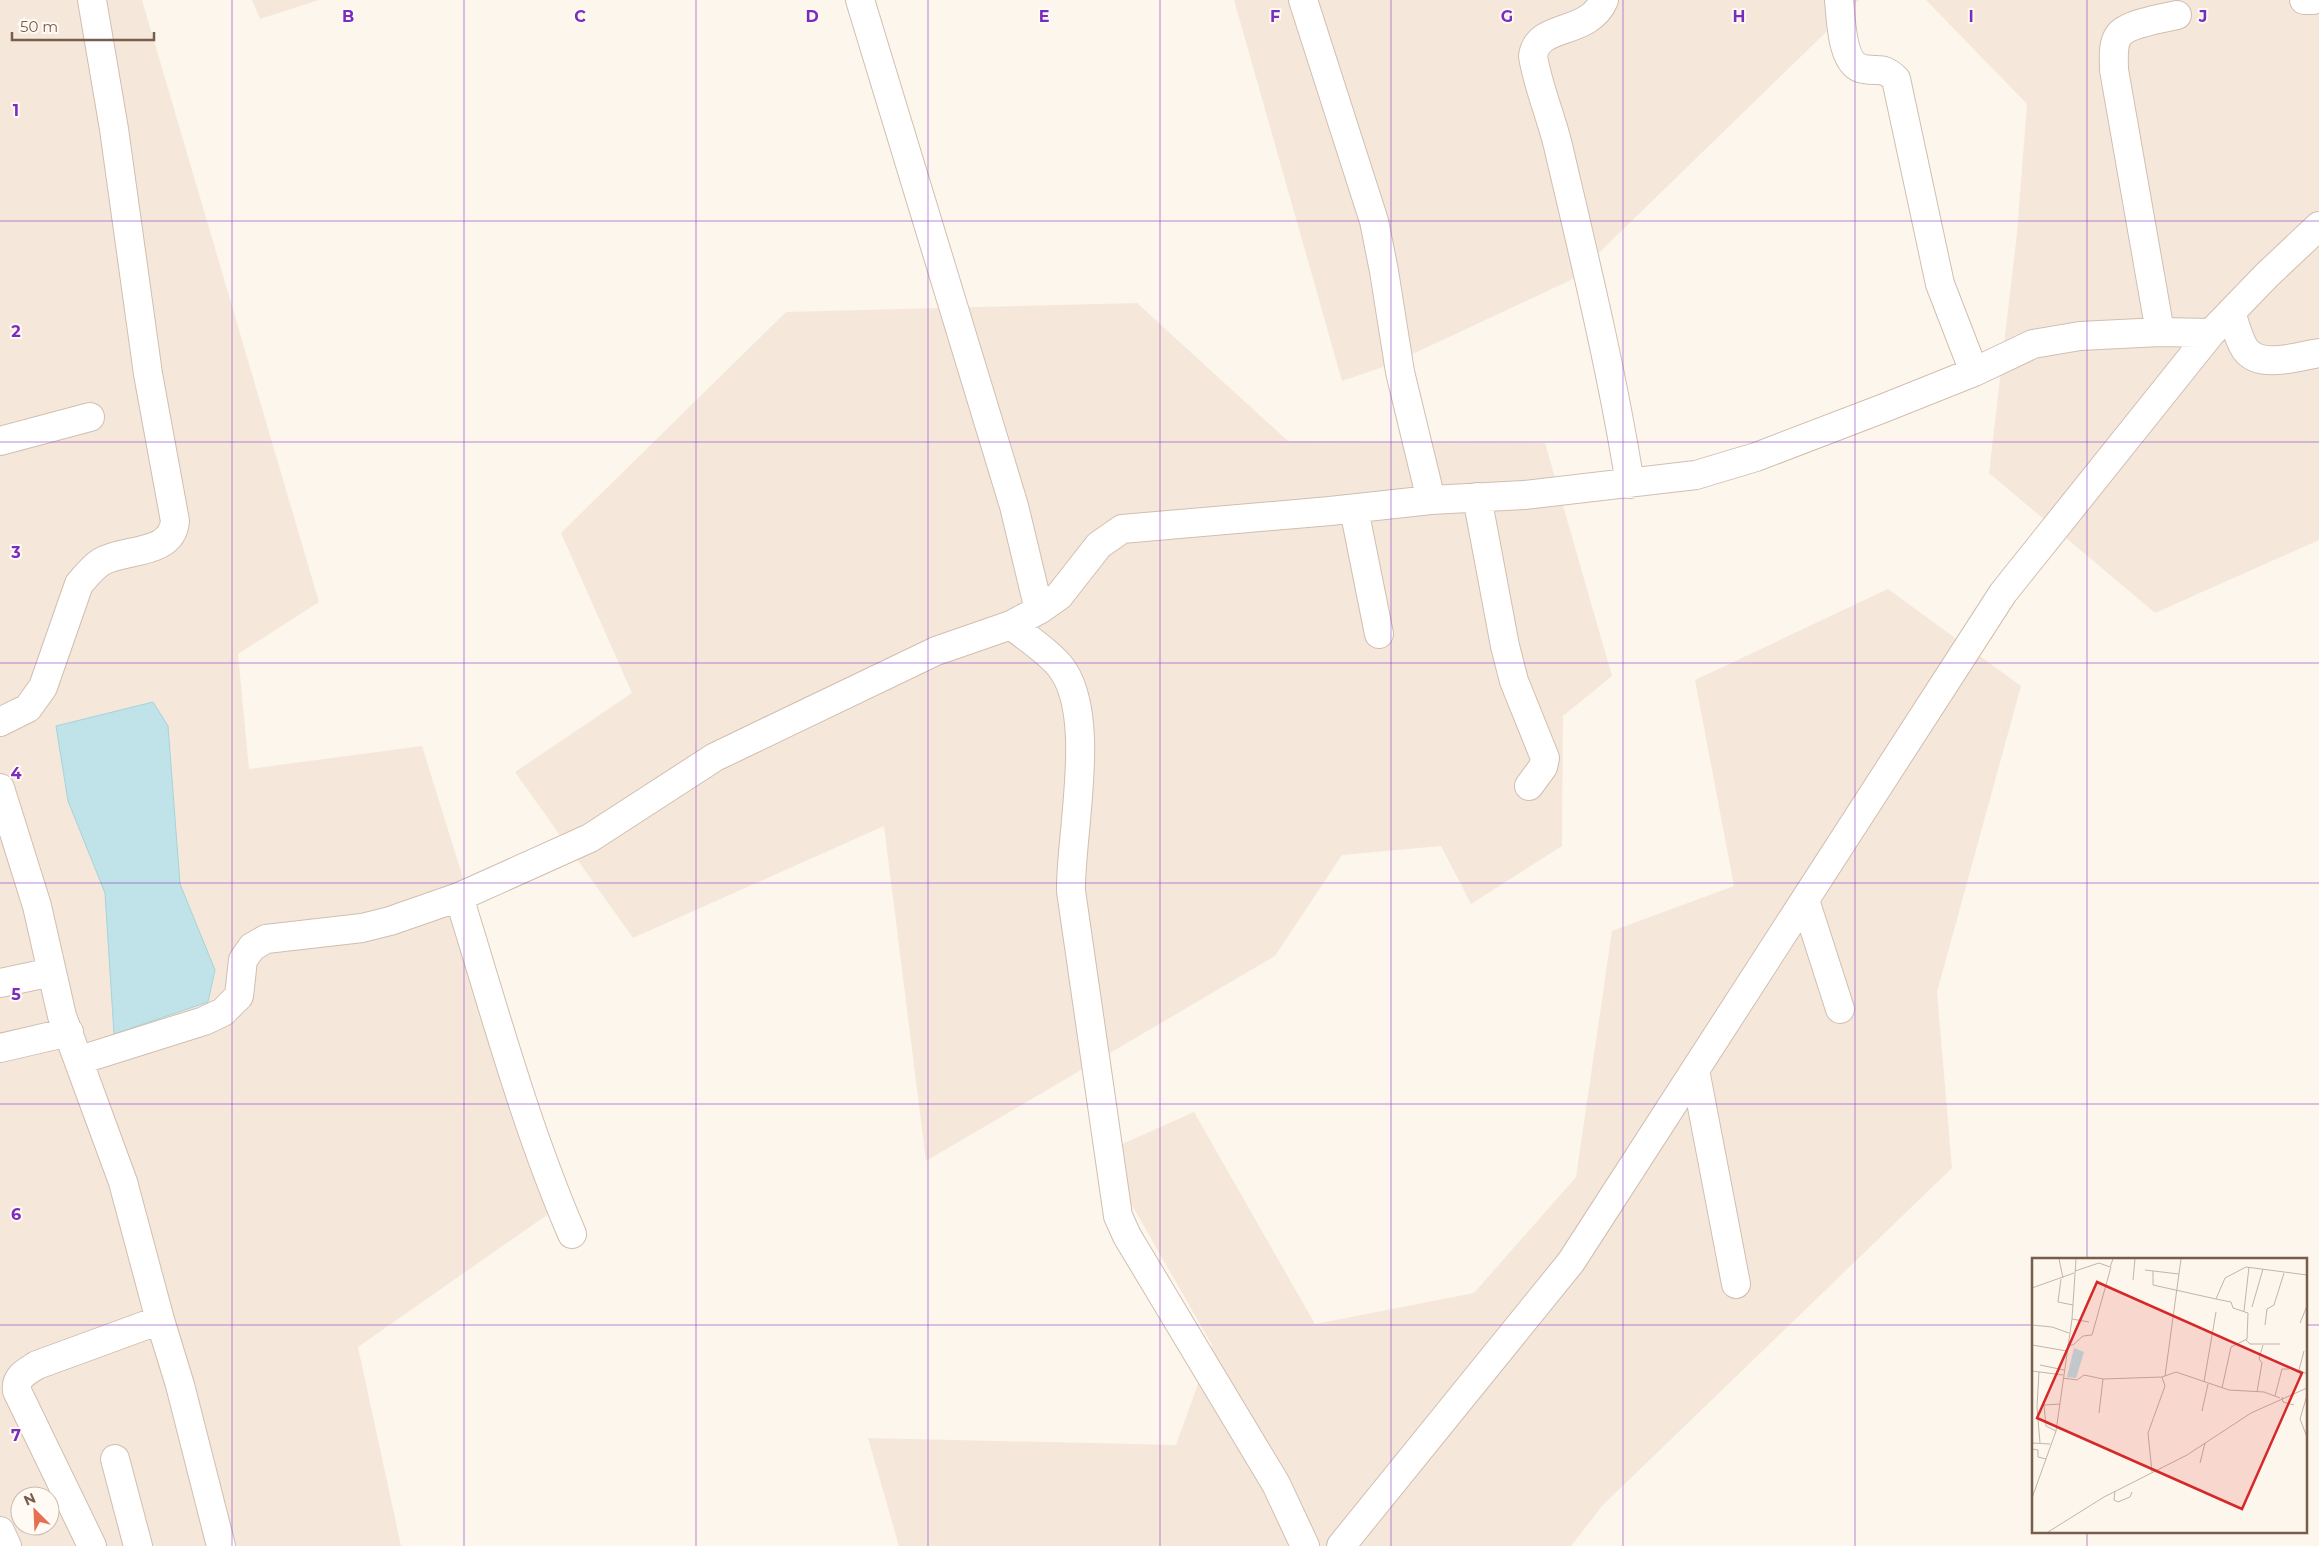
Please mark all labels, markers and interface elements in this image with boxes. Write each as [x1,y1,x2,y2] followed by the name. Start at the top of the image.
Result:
[342,7,354,26] text: B
[574,7,586,26] text: C
[805,7,819,26] text: D
[1039,7,1049,26] text: E
[1270,7,1280,26] text: F
[1501,7,1513,26] text: G
[1733,7,1745,26] text: H
[1968,7,1974,26] text: I
[2198,7,2207,26] text: J
[12,10,155,42] scale bar
[20,17,58,36] text: 50 m
[13,101,19,120] text: 1
[11,322,21,341] text: 2
[10,543,21,562] text: 3
[10,764,22,783] text: 4
[11,985,21,1004] text: 5
[11,1205,21,1224] text: 6
[2032,1258,2306,1534] inset map
[11,1426,21,1445] text: 7
[10,1486,60,1536] north arrow
[21,1489,39,1510] text: N

